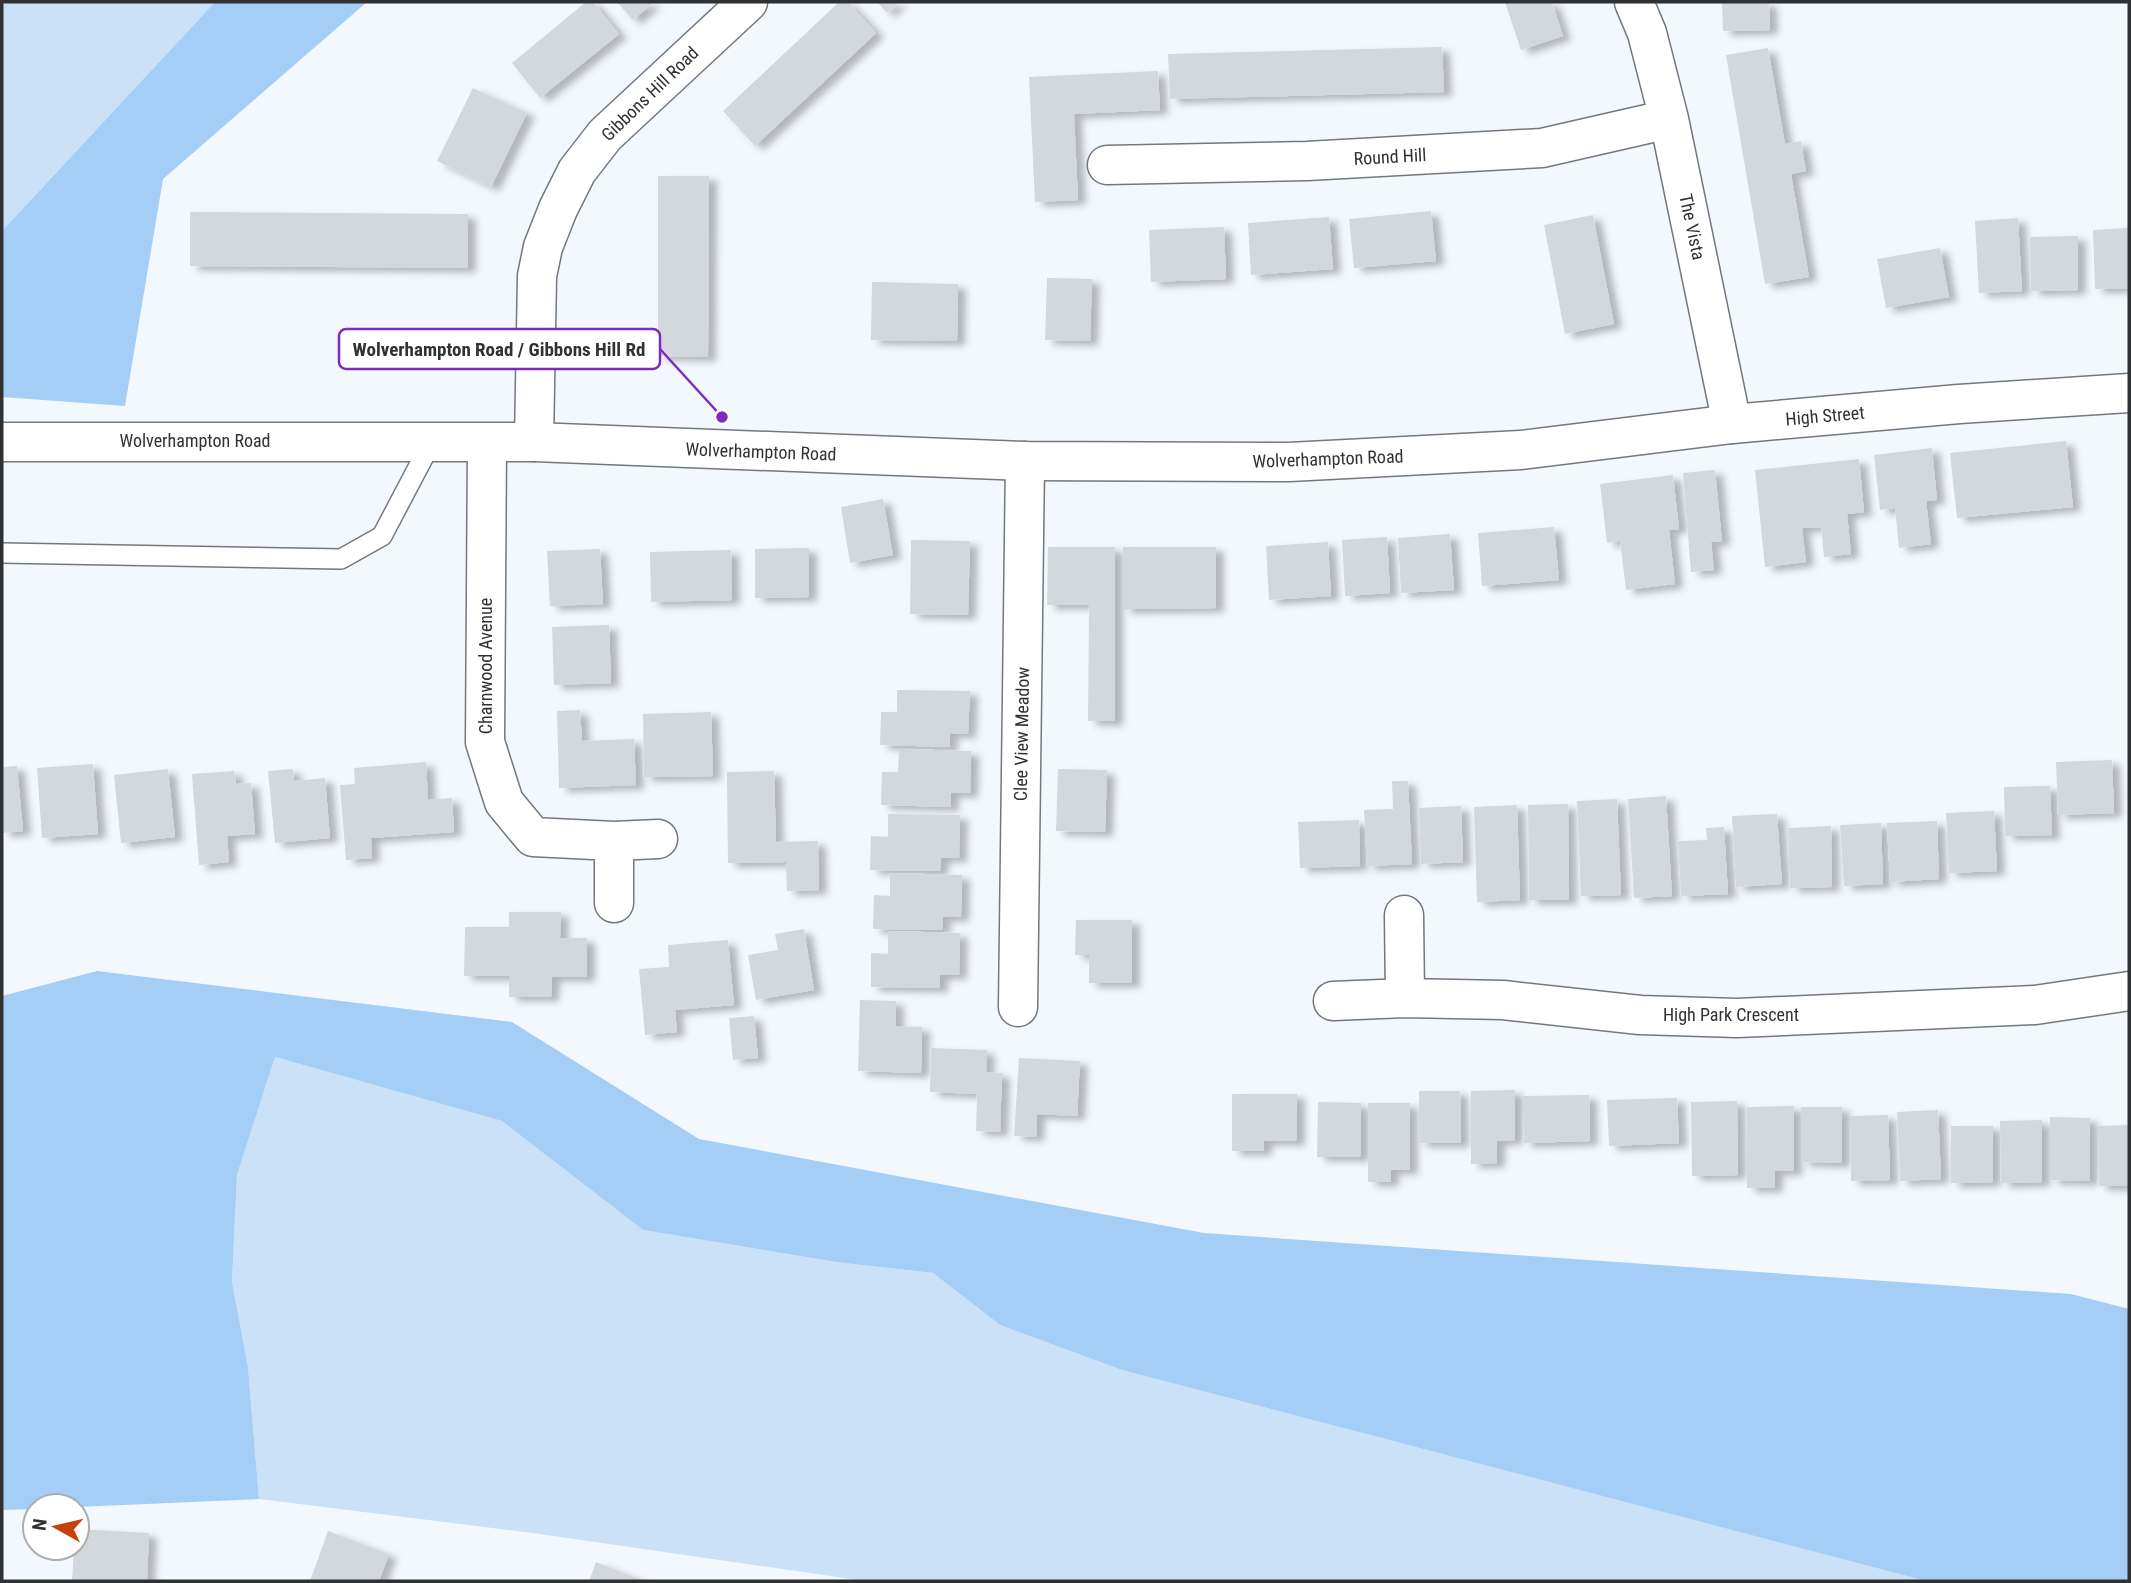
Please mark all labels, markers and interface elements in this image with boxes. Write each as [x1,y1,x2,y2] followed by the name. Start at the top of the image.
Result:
[597,42,702,145] street label: Gibbons Hill Road
[1353,144,1427,169] street label: Round Hill
[1675,192,1710,262] street label: The Vista
[339,329,660,369] callout: Wolverhampton Road / Gibbons Hill Rd
[353,338,645,361] text: Wolverhampton Road / Gibbons Hill Rd
[1785,402,1865,429] street label: High Street
[119,430,271,451] street label: Wolverhampton Road
[685,438,837,465] street label: Wolverhampton Road
[1252,445,1404,472] street label: Wolverhampton Road
[475,598,496,734] street label: Charnwood Avenue
[1010,666,1033,801] street label: Clee View Meadow
[1663,1004,1799,1025] street label: High Park Crescent
[21,1492,91,1562] north arrow
[27,1517,52,1532] text: N

